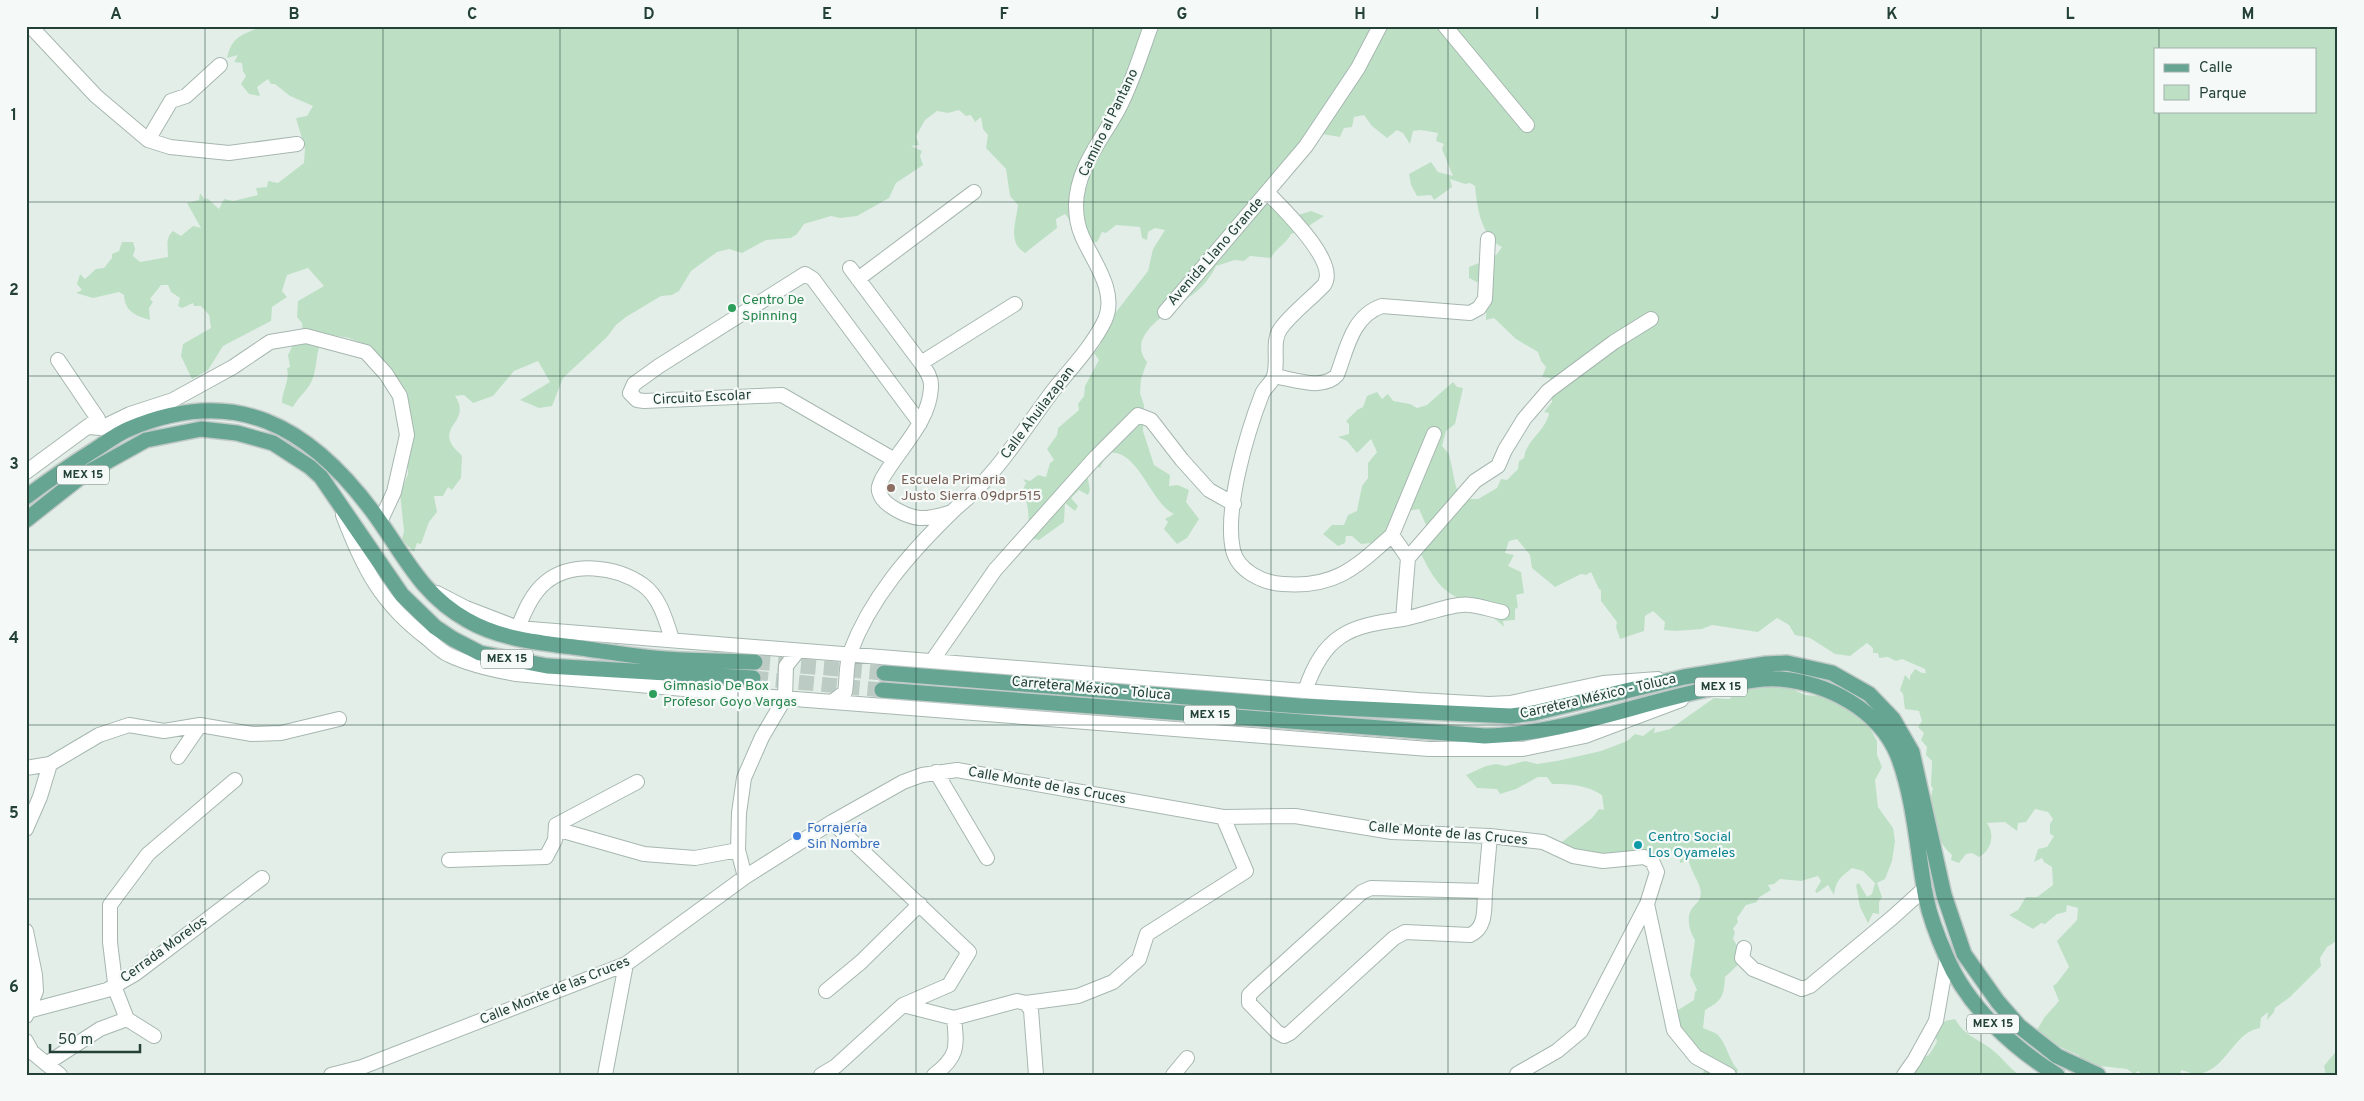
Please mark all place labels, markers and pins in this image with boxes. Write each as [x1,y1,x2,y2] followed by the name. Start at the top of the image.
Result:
[742,292,804,325] place label: Centro De Spinning
[726,302,738,314] marker: Centro De Spinning
[901,472,1041,505] place label: Escuela Primaria Justo Sierra 09dpr515
[885,482,897,494] marker: Escuela Primaria Justo Sierra 09dpr515
[663,678,797,711] place label: Gimnasio De Box Profesor Goyo Vargas
[647,688,659,700] marker: Gimnasio De Box Profesor Goyo Vargas
[807,820,880,853] place label: Forrajería Sin Nombre
[1648,829,1735,862] place label: Centro Social Los Oyameles
[791,830,803,842] marker: Forrajería Sin Nombre
[1632,839,1644,851] marker: Centro Social Los Oyameles

